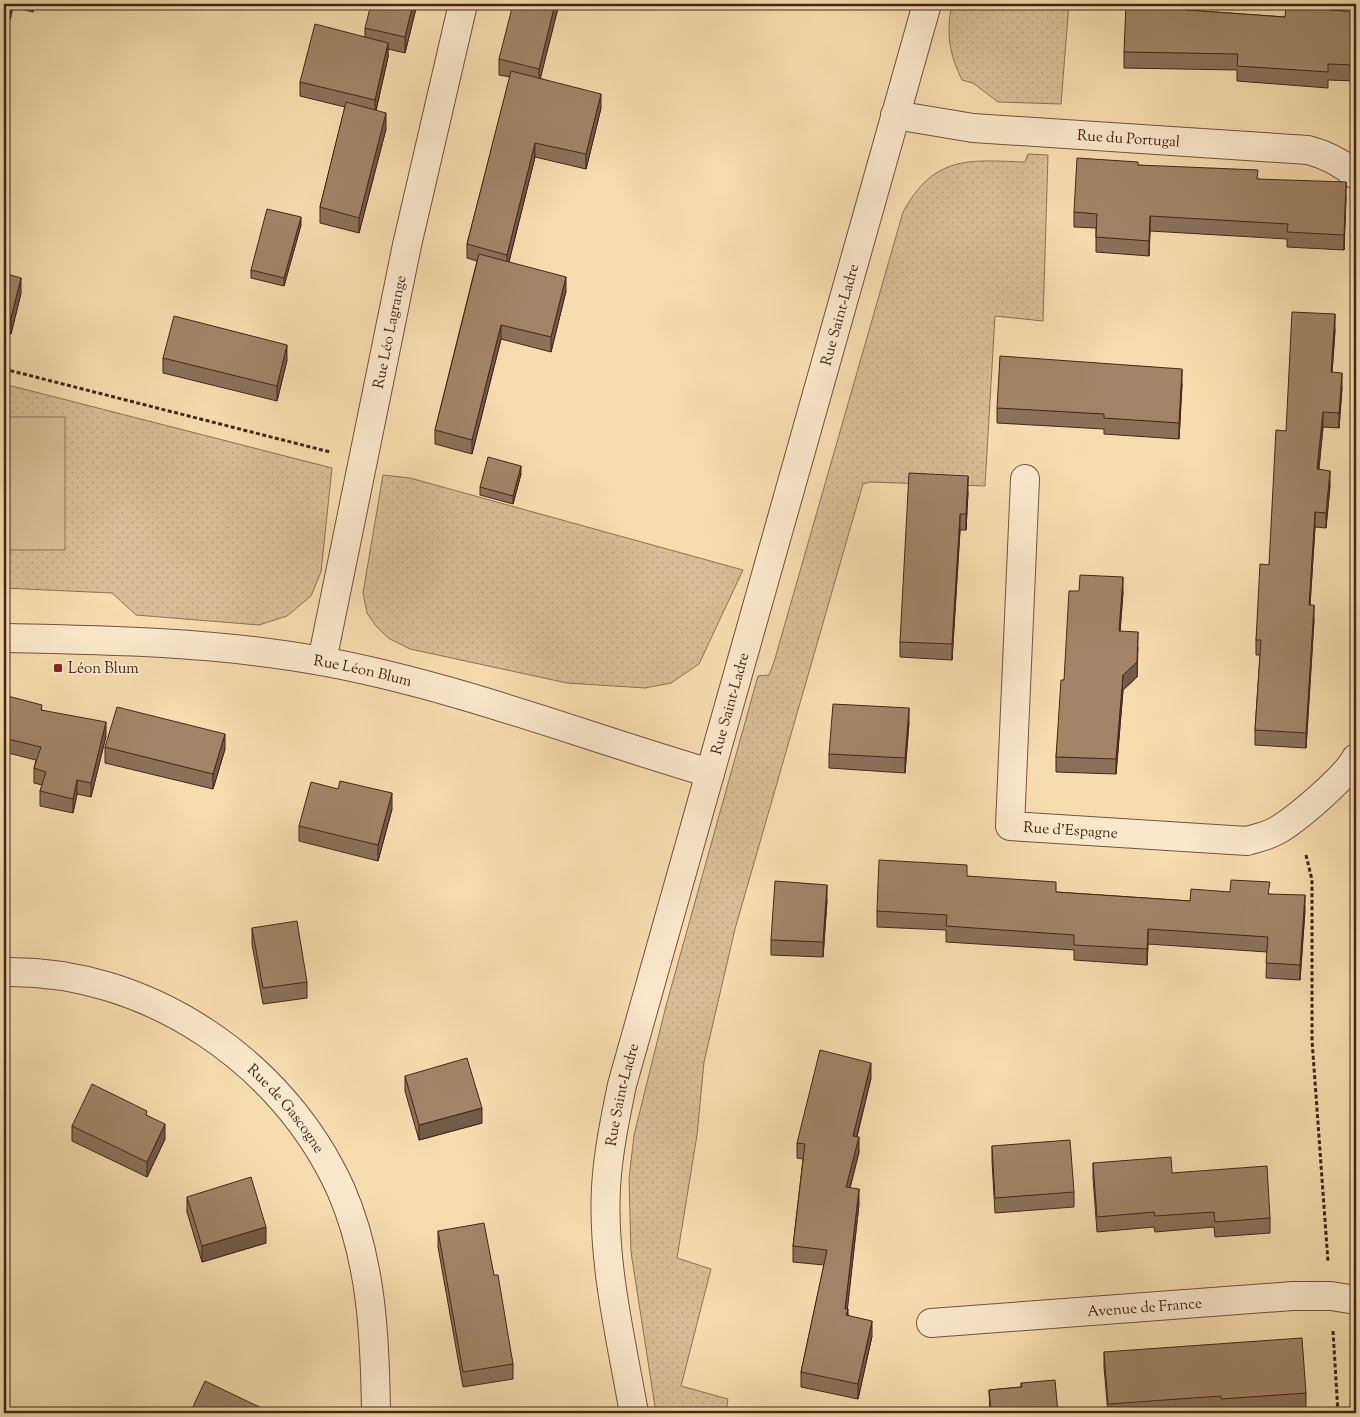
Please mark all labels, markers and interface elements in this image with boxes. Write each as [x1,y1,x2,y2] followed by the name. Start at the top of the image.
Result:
[1076,126,1181,154] street label: Rue du Portugal
[816,262,865,368] street label: Rue Saint-Ladre
[369,274,413,391] street label: Rue Léo Lagrange
[312,651,414,693] street label: Rue Léon Blum
[707,651,755,757] street label: Rue Saint-Ladre
[68,659,139,680] place label: Léon Blum
[52,662,64,674] marker: Léon Blum
[1023,818,1118,845] street label: Rue d'Espagne
[602,1041,645,1148] street label: Rue Saint-Ladre
[242,1060,328,1158] street label: Rue de Gascogne
[1086,1294,1203,1323] street label: Avenue de France

